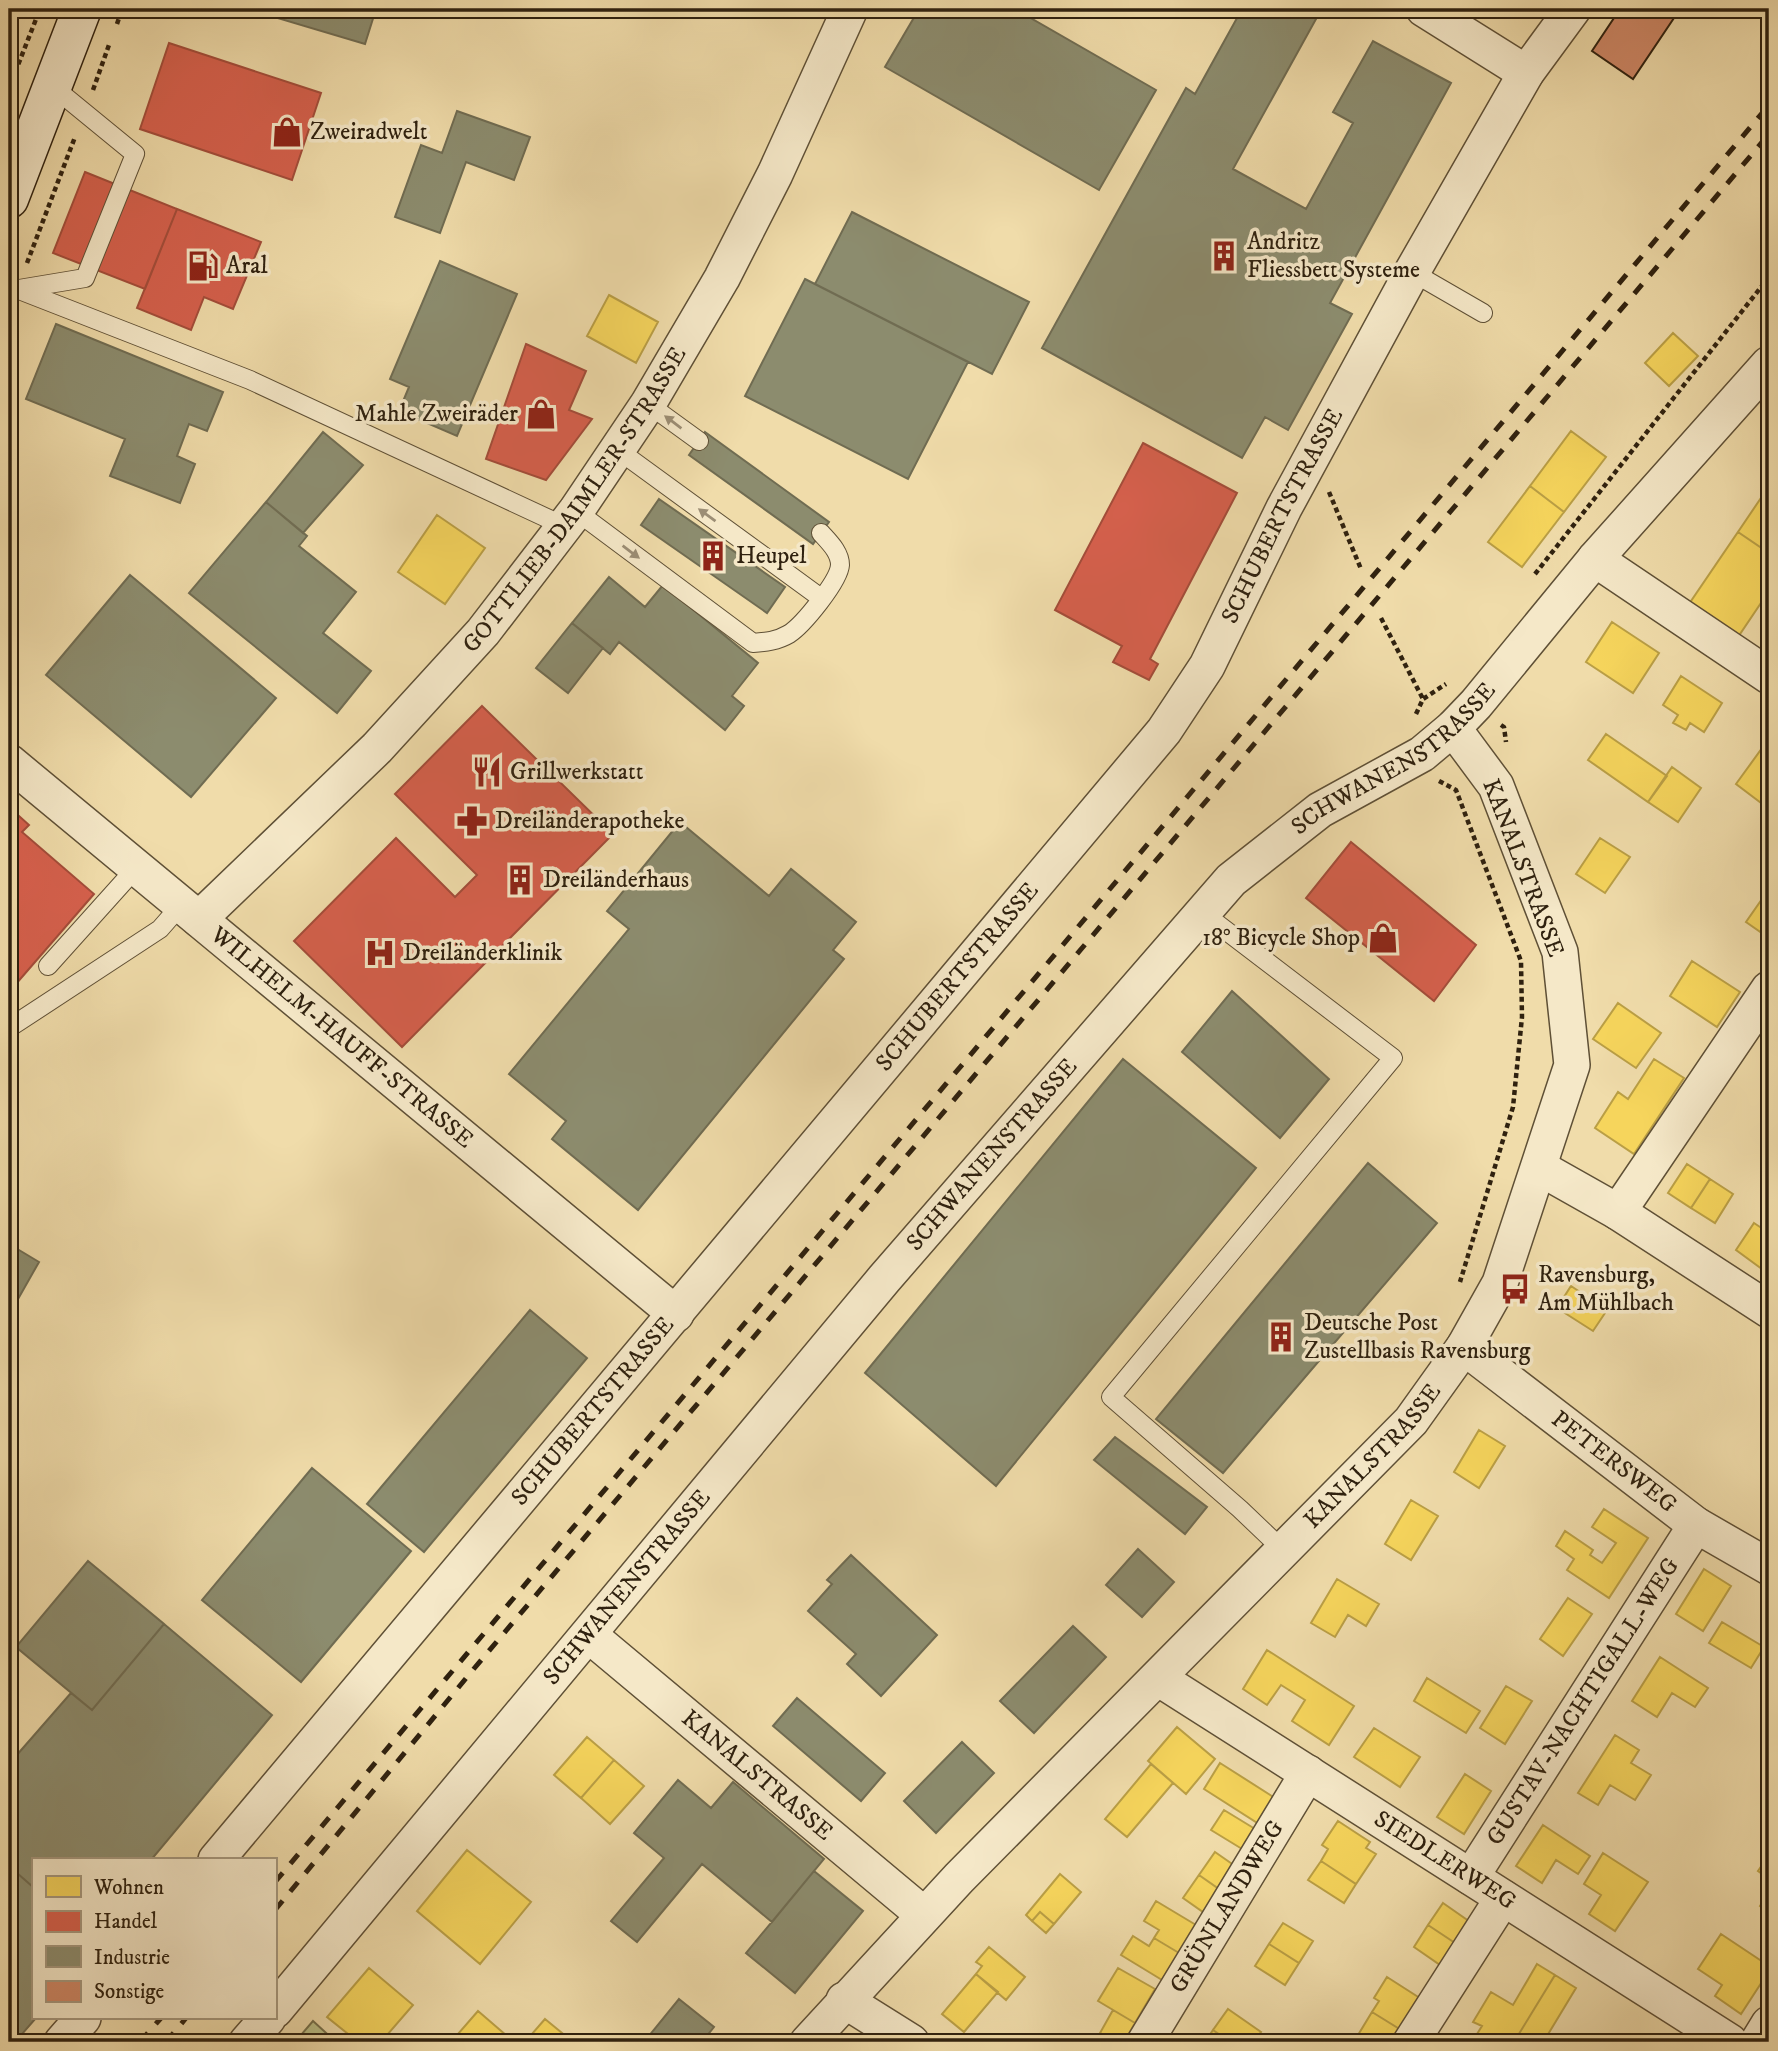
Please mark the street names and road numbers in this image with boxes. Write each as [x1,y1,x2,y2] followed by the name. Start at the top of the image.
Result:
[456,341,693,659] street label: GOTTLIEB-DAIMLER-STRASSE
[1215,403,1350,629] street label: SCHUBERTSTRASSE
[1285,676,1502,842] street label: SCHWANENSTRASSE
[1475,775,1571,961] street label: KANALSTRASSE
[869,876,1045,1078] street label: SCHUBERTSTRASSE
[203,919,479,1155] street label: WILHELM-HAUFF-STRASSE
[900,1052,1084,1257] street label: SCHWANENSTRASSE
[505,1311,681,1512] street label: SCHUBERTSTRASSE
[1298,1378,1448,1535] street label: KANALSTRASSE
[1545,1404,1683,1520] street label: PETERSWEG
[537,1483,717,1691] street label: SCHWANENSTRASSE
[1480,1552,1686,1851] street label: GUSTAV-NACHTIGALL-WEG
[675,1704,839,1847] street label: KANALSTRASSE
[1368,1804,1522,1917] street label: SIEDLERWEG
[1163,1815,1291,1999] street label: GRÜNLANDWEG

